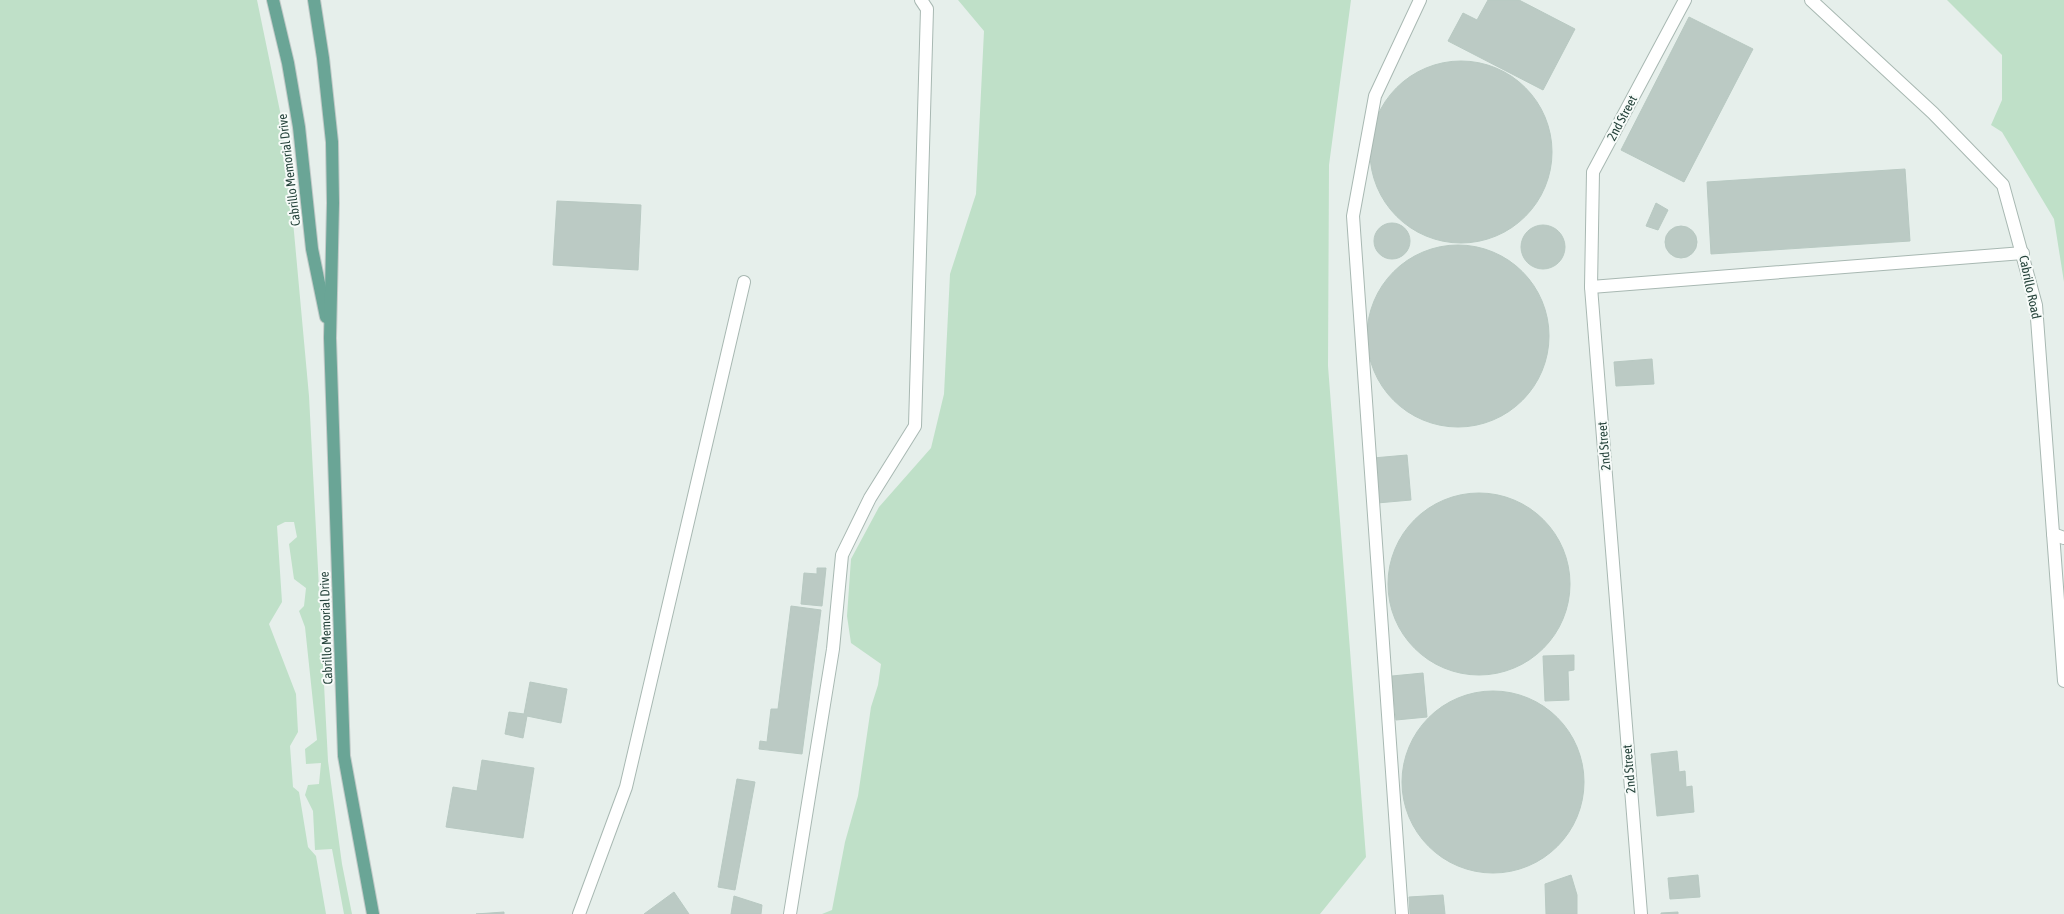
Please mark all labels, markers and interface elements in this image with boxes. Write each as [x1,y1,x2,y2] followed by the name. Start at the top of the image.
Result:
[1604,93,1640,143] street label: 2nd Street
[275,113,303,227] street label: Cabrillo Memorial Drive
[2016,254,2044,320] street label: Cabrillo Road
[1594,421,1614,471] street label: 2nd Street
[317,571,335,685] street label: Cabrillo Memorial Drive
[1619,744,1639,794] street label: 2nd Street

